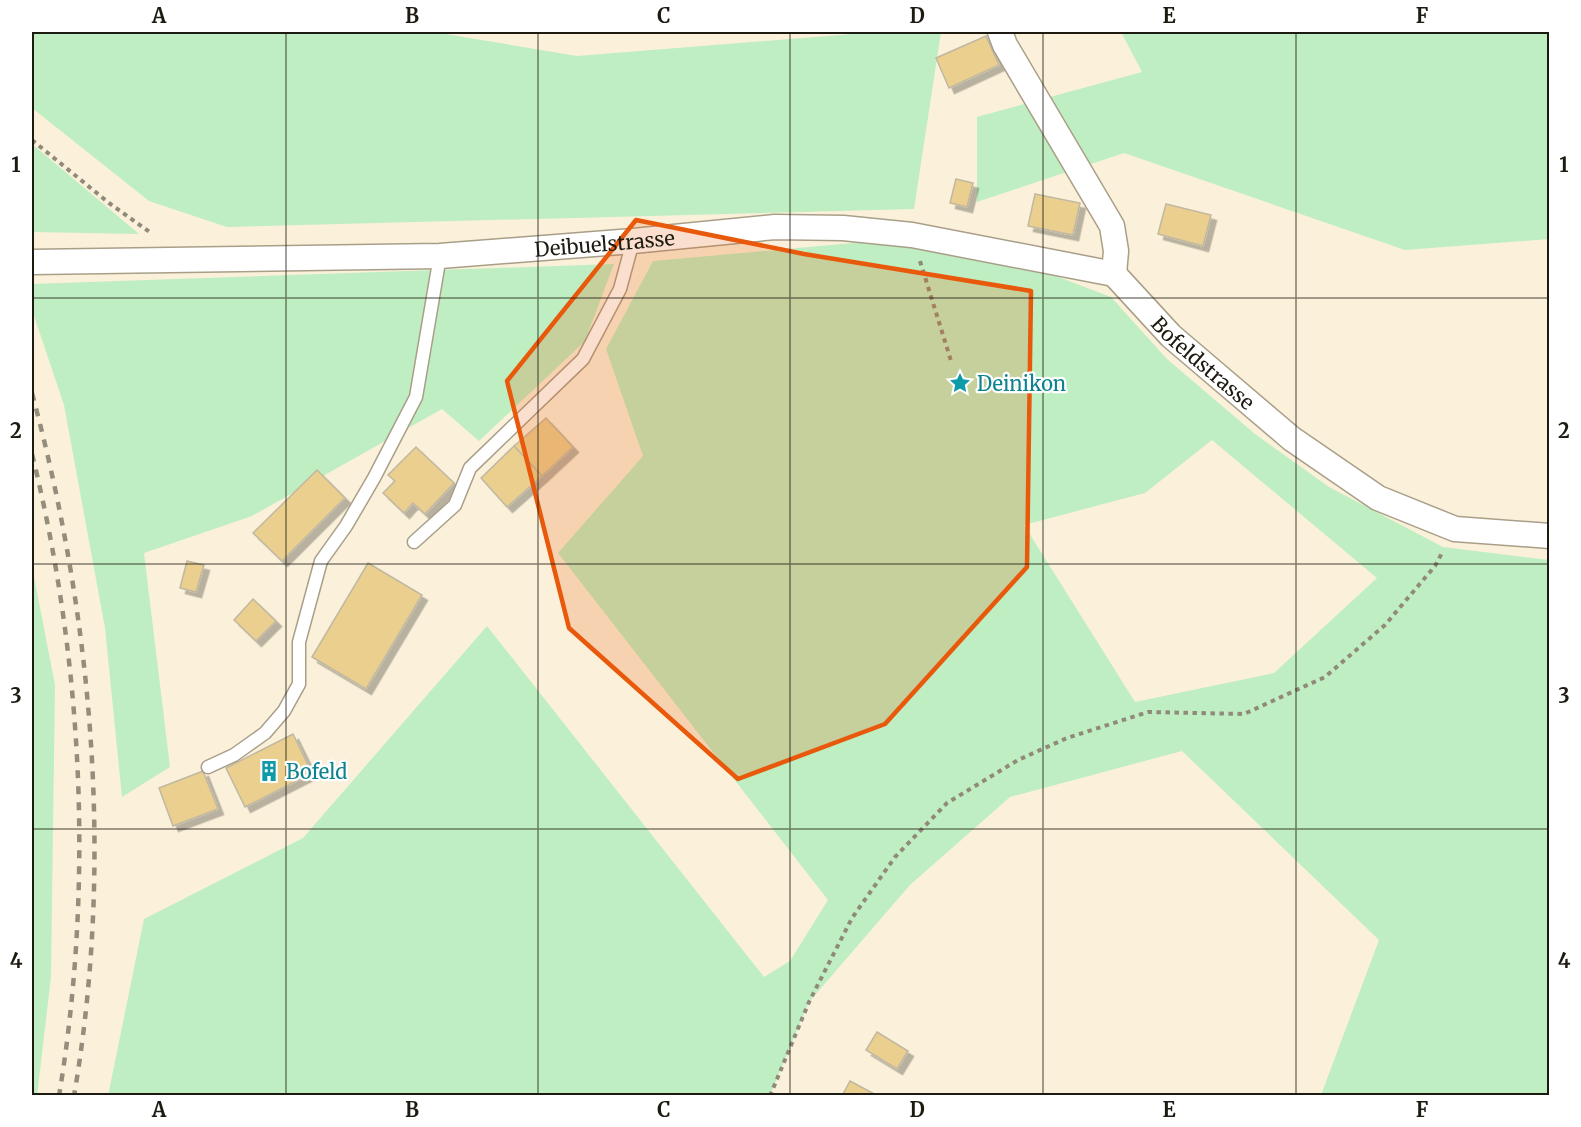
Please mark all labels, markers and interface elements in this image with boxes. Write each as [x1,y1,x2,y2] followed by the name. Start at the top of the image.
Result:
[151,3,167,28] text: A
[405,3,419,28] text: B
[657,3,671,28] text: C
[909,3,925,28] text: D
[1162,3,1176,28] text: E
[1416,3,1429,28] text: F
[11,152,21,177] text: 1
[1559,152,1569,177] text: 1
[533,224,676,261] street label: Deibuelstrasse
[1146,311,1260,414] street label: Bofeldstrasse
[948,371,972,395] place icon: Deinikon
[977,371,1066,396] place label: Deinikon
[10,418,22,443] text: 2
[1558,418,1570,443] text: 2
[10,683,22,708] text: 3
[1558,683,1570,708] text: 3
[257,759,281,783] building icon: Bofeld
[286,759,347,784] place label: Bofeld
[10,948,23,973] text: 4
[1558,948,1571,973] text: 4
[151,1097,167,1122] text: A
[405,1097,419,1122] text: B
[657,1097,671,1122] text: C
[909,1097,925,1122] text: D
[1162,1097,1176,1122] text: E
[1416,1097,1429,1122] text: F

